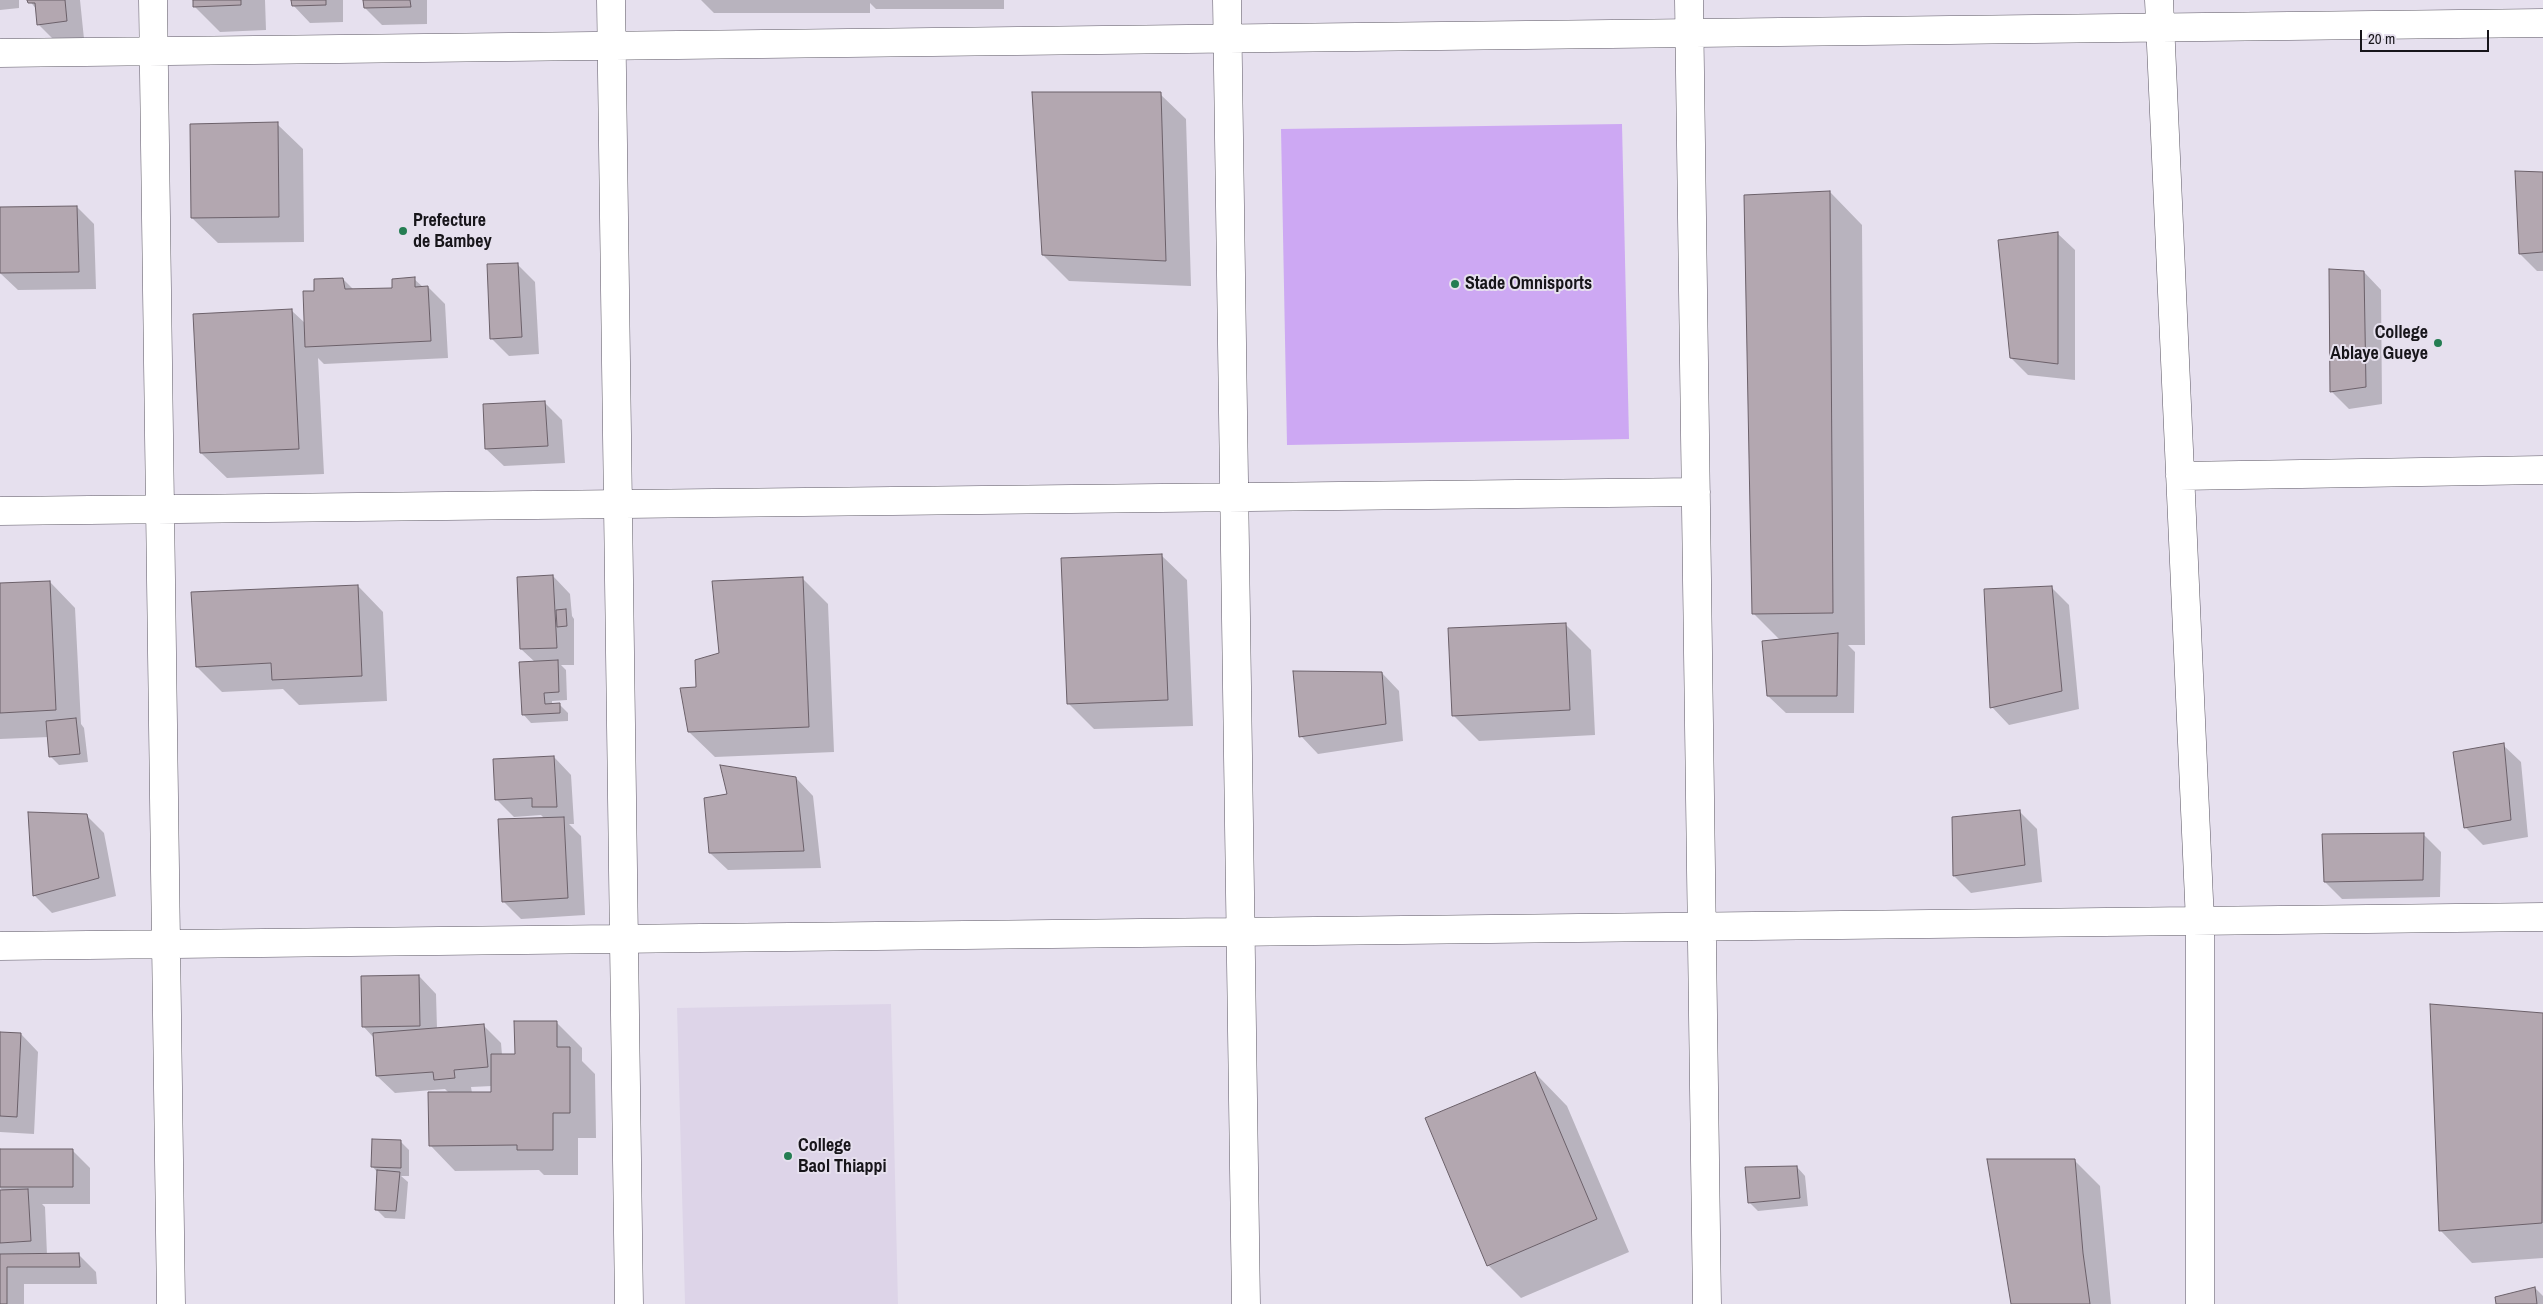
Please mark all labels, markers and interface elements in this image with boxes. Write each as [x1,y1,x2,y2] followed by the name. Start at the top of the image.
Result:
[2363,20,2492,52] scale bar
[2368,28,2395,49] text: 20 m
[413,210,492,252] place label: Prefecture de Bambey
[397,225,409,237] marker: Prefecture de Bambey
[1465,273,1592,295] place label: Stade Omnisports
[1449,278,1461,290] marker: Stade Omnisports
[2330,322,2428,364] place label: College Ablaye Gueye
[2432,337,2444,349] marker: College Ablaye Gueye
[798,1135,887,1178] place label: College Baol Thiappi
[782,1150,794,1162] marker: College Baol Thiappi

